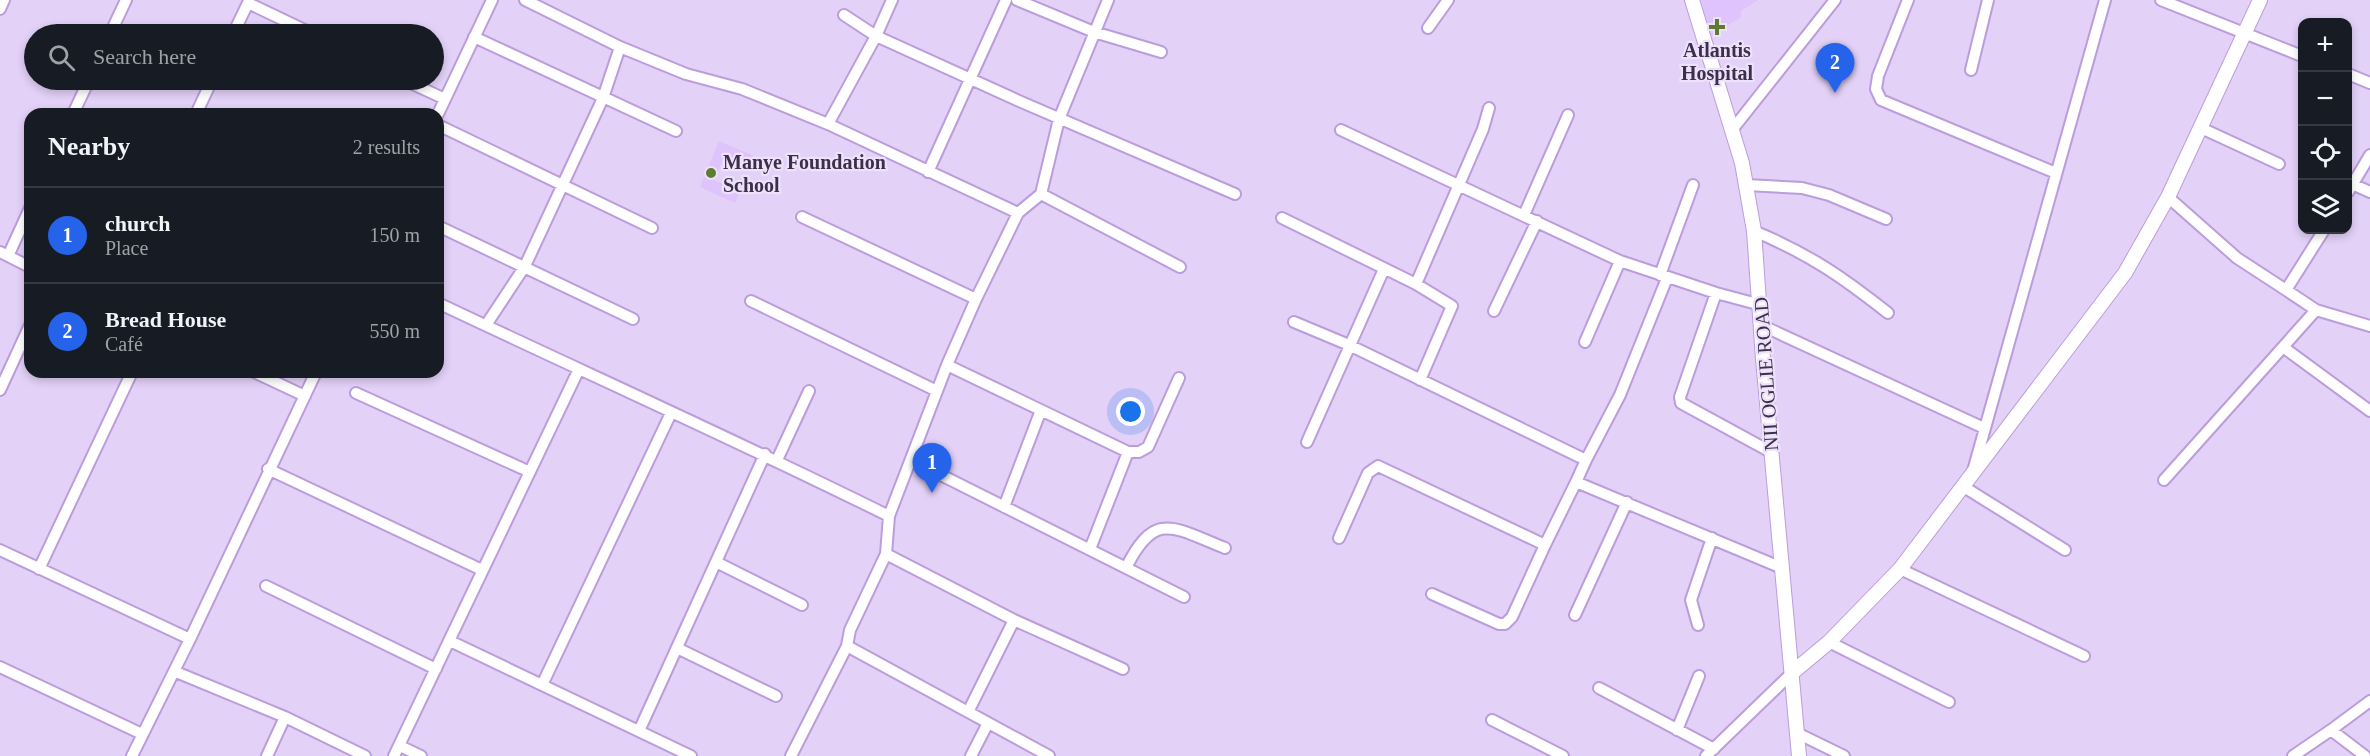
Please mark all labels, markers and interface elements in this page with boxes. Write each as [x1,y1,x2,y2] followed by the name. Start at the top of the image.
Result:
[1708,18,1726,36] marker: Atlantis Hospital
[2298,18,2352,234] map controls
[2298,18,2352,72] button: +
[24,24,444,90] search box
[1681,39,1754,85] place label: Atlantis Hospital
[45,41,78,74] icon: search
[93,44,196,69] text: Search here
[1816,44,1854,93] pin: 2
[2298,72,2352,126] button: −
[2298,126,2352,180] button: locate
[48,132,130,161] text: Nearby
[353,136,420,158] text: 2 results
[723,151,886,196] place label: Manye Foundation School
[704,166,718,180] marker: Manye Foundation School
[2298,180,2352,234] button: layers
[105,211,171,236] text: church
[63,224,73,246] text: 1
[369,224,420,246] text: 150 m
[105,237,148,259] text: Place
[1750,296,1782,452] street label: NII OGLIE ROAD
[105,307,226,332] text: Bread House
[63,320,73,342] text: 2
[369,320,420,342] text: 550 m
[105,333,143,355] text: Café
[1116,397,1145,426] your location
[912,444,952,493] pin: 1

